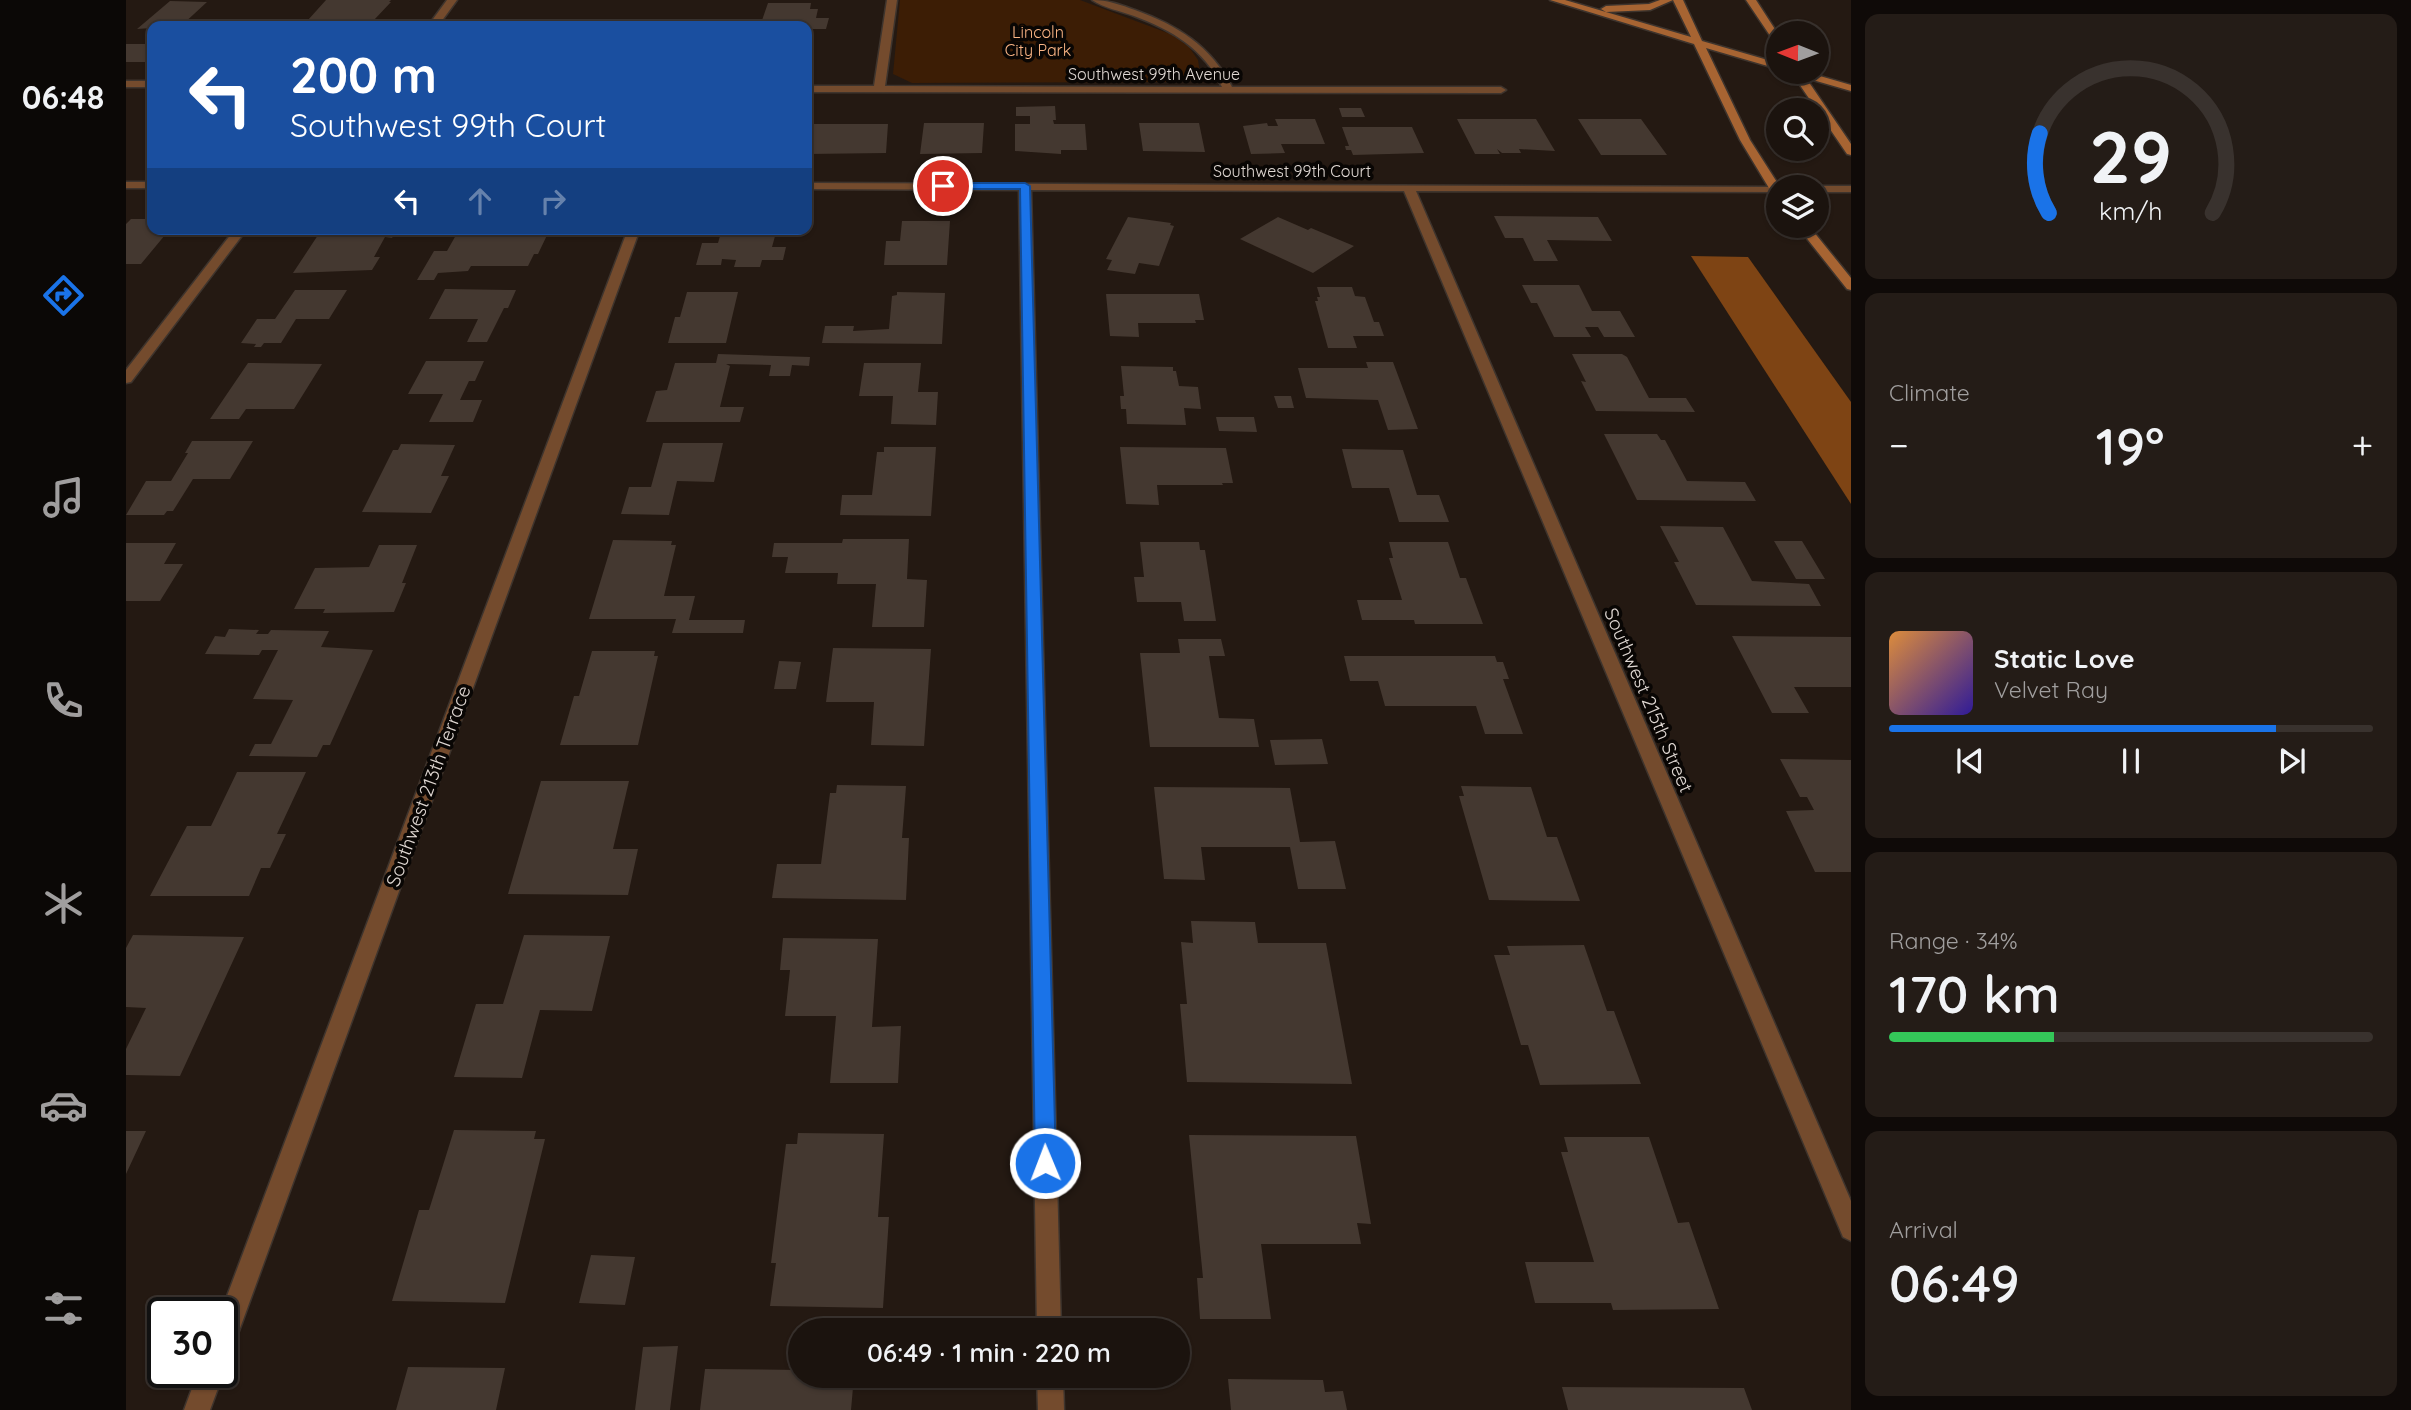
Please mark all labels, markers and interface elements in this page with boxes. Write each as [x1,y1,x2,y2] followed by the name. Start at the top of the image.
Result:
[1766,21,1829,84] north arrow
[1766,21,1829,238] map controls
[1005,22,1071,60] park label: Lincoln City Park
[290,44,437,105] text: 200 m
[175,49,266,140] icon: left
[1068,64,1240,84] street label: Southwest 99th Avenue
[22,77,104,117] text: 06:48
[1766,98,1829,161] button: search
[290,105,606,145] text: Southwest 99th Court
[2090,110,2172,201] text: 29
[913,156,973,216] pin
[1213,161,1371,181] street label: Southwest 99th Court
[924,167,962,205] icon: arrive
[1766,175,1829,238] button: layers
[388,182,426,220] icon: left
[461,182,499,220] icon: ahead
[534,182,572,220] icon: right
[2099,194,2163,225] text: km/h
[39,271,88,320] icon: directions
[1889,378,1970,407] text: Climate
[2096,413,2165,478] text: 19°
[1889,421,1909,469] text: −
[2352,421,2373,469] text: +
[39,473,88,522] icon: music
[1599,604,1699,796] street label: Southwest 215th Street
[1994,642,2135,675] text: Static Love
[1994,675,2108,704] text: Velvet Ray
[39,676,88,725] icon: phone
[380,682,476,890] street label: Southwest 213th Terrace
[1951,742,1989,780] icon: previous
[2112,742,2150,780] icon: pause
[2273,742,2311,780] icon: next
[39,879,88,928] icon: climate
[1889,926,2018,955] text: Range · 34%
[1889,961,2060,1026] text: 170 km
[39,1081,88,1130] icon: car
[1008,1126,1082,1200] position arrow
[1889,1215,1958,1244] text: Arrival
[1889,1250,2020,1315] text: 06:49
[39,1284,88,1333] icon: filters
[147,1297,238,1388] speed limit sign: 30
[867,1336,1111,1369] text: 06:49 · 1 min · 220 m

